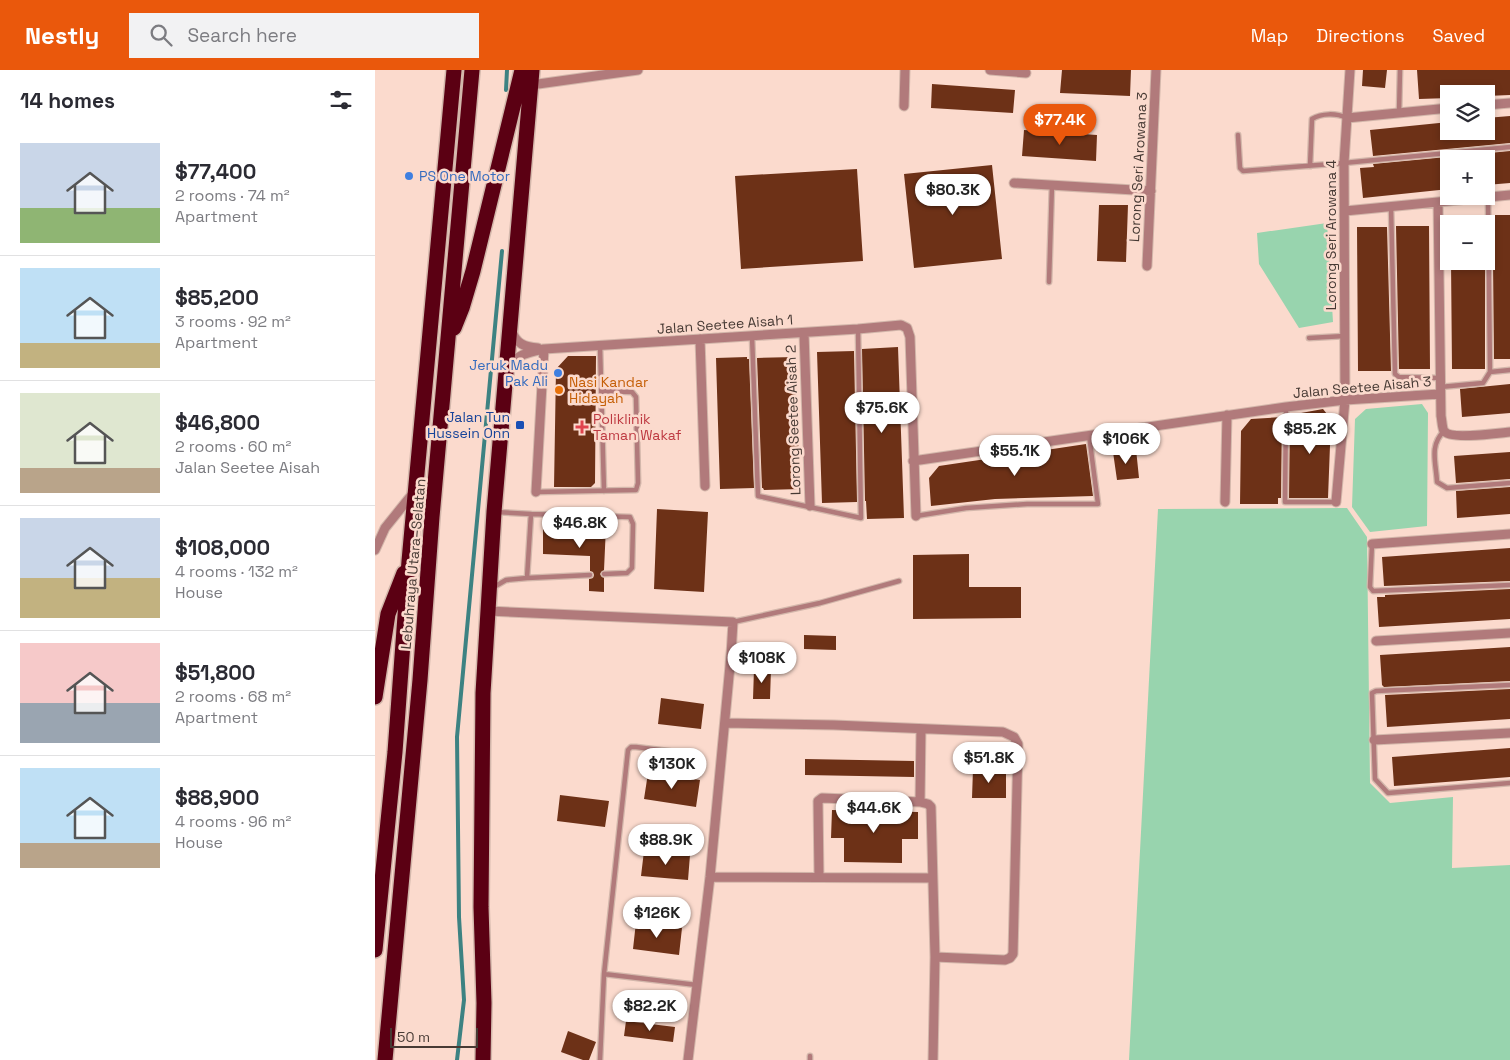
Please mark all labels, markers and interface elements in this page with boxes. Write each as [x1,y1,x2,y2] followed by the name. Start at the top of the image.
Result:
[129,13,479,58] search box
[25,20,99,51] text: Nestly
[147,21,175,49] icon: search
[187,23,297,48] text: Search here
[1251,24,1288,47] text: Map
[1316,24,1405,47] text: Directions
[1433,24,1485,47] text: Saved
[1440,85,1495,270] map controls
[1440,85,1495,140] button: layers
[327,86,355,114] icon: filters
[20,87,115,114] text: 14 homes
[1125,91,1151,243] street label: Lorong Seri Arowana 3
[1019,104,1101,146] pin: $77.4K
[1034,109,1086,130] text: $77.4K
[1440,150,1495,205] button: +
[175,158,256,185] text: $77,400
[1322,159,1340,310] street label: Lorong Seri Arowana 4
[60,163,120,223] icon: home
[419,167,510,185] place label: PS One Motor
[403,170,415,182] marker: PS One Motor
[912,174,994,216] pin: $80.3K
[926,179,980,200] text: $80.3K
[175,185,290,206] text: 2 rooms · 74 m²
[175,206,258,227] text: Apartment
[1440,215,1495,270] button: −
[175,284,259,311] text: $85,200
[60,288,120,348] icon: home
[656,310,794,338] street label: Jalan Seetee Aisah 1
[175,311,291,332] text: 3 rooms · 92 m²
[175,332,258,353] text: Apartment
[781,345,805,495] street label: Lorong Seetee Aisah 2
[469,356,548,390] place label: Jeruk Madu Pak Ali
[552,367,564,379] marker: Jeruk Madu Pak Ali
[1292,372,1432,402] street label: Jalan Seetee Aisah 3
[569,373,648,407] place label: Nasi Kandar Hidayah
[553,384,565,396] marker: Nasi Kandar Hidayah
[841,392,923,434] pin: $75.6K
[856,397,908,418] text: $75.6K
[427,408,510,442] place label: Jalan Tun Hussein Onn
[175,409,260,436] text: $46,800
[593,410,682,444] place label: Poliklinik Taman Wakaf
[1269,412,1351,455] pin: $85.2K
[60,413,120,473] icon: home
[1283,418,1337,439] text: $85.2K
[514,419,526,431] marker: Jalan Tun Hussein Onn
[575,420,589,434] marker: Poliklinik Taman Wakaf
[1091,422,1161,465] pin: $106K
[1102,428,1150,449] text: $106K
[974,434,1056,477] pin: $55.1K
[175,436,291,457] text: 2 rooms · 60 m²
[990,440,1040,461] text: $55.1K
[175,457,320,478] text: Jalan Seetee Aisah
[397,478,429,650] street label: Lebuhraya Utara–Selatan
[539,506,621,549] pin: $46.8K
[553,512,607,533] text: $46.8K
[175,534,270,561] text: $108,000
[60,538,120,598] icon: home
[175,561,298,582] text: 4 rooms · 132 m²
[175,582,223,603] text: House
[727,642,797,684] pin: $108K
[739,647,785,668] text: $108K
[175,659,255,686] text: $51,800
[60,663,120,723] icon: home
[175,686,291,707] text: 2 rooms · 68 m²
[175,707,258,728] text: Apartment
[948,742,1030,784] pin: $51.8K
[964,747,1014,768] text: $51.8K
[637,748,707,790] pin: $130K
[648,753,696,774] text: $130K
[175,784,259,811] text: $88,900
[60,788,120,848] icon: home
[833,792,915,834] pin: $44.6K
[847,797,901,818] text: $44.6K
[175,811,291,832] text: 4 rooms · 96 m²
[625,824,707,866] pin: $88.9K
[639,829,693,850] text: $88.9K
[175,832,223,853] text: House
[622,896,692,939] pin: $126K
[634,902,680,923] text: $126K
[609,990,691,1032] pin: $82.2K
[623,995,677,1016] text: $82.2K
[390,1025,477,1048] scale bar
[397,1028,430,1046] text: 50 m

